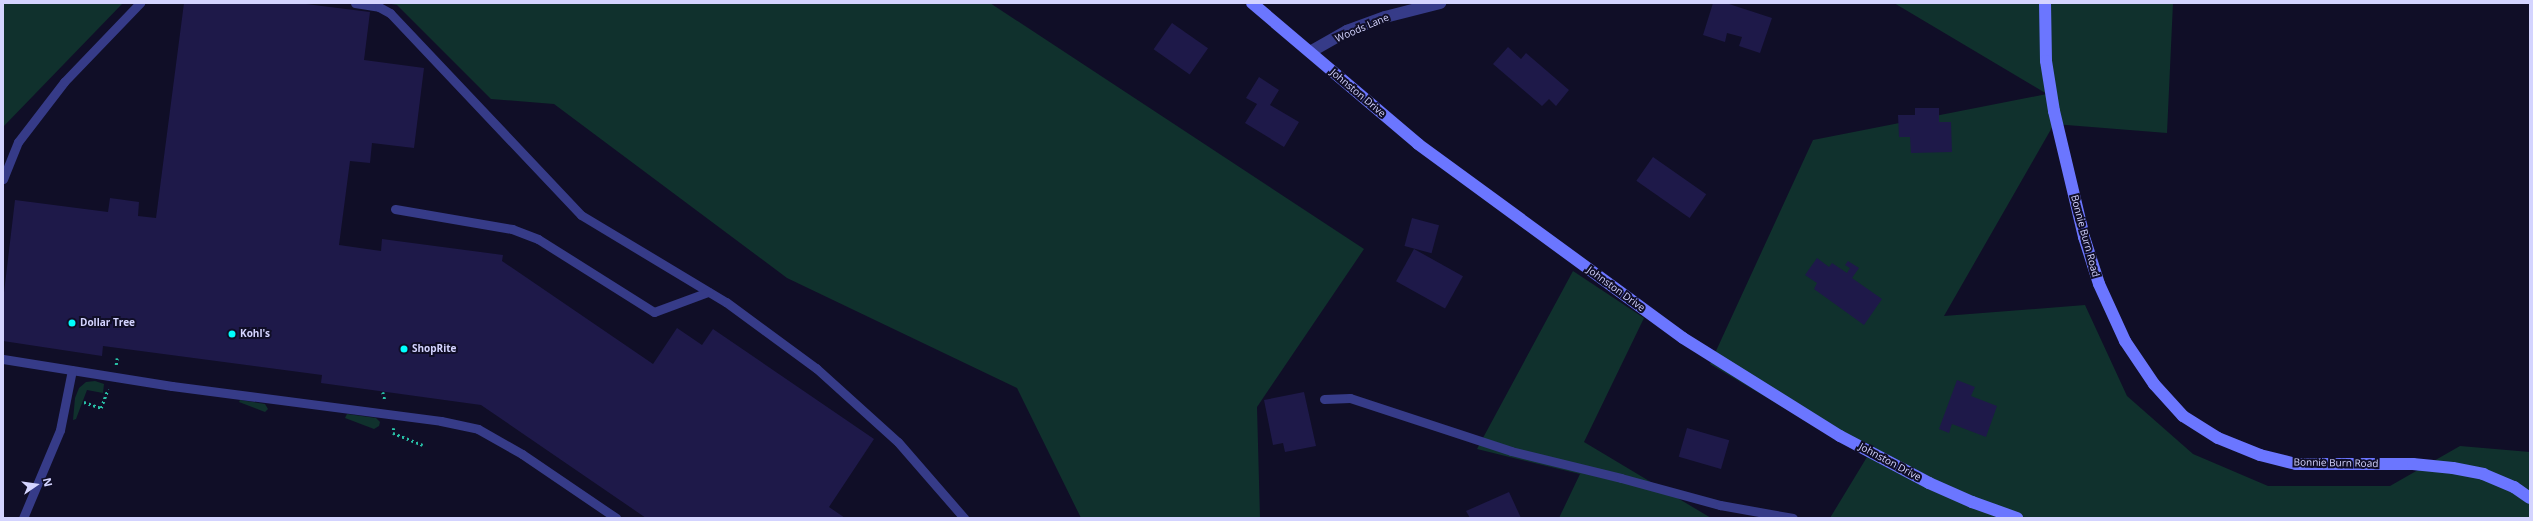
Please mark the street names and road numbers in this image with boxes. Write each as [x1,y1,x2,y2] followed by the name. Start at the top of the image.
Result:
[1333,11,1391,45] street label: Woods Lane
[1328,66,1388,120] street label: Johnston Drive
[2068,194,2102,278] street label: Bonnie Burn Road
[1585,264,1647,314] street label: Johnston Drive
[1857,441,1923,483] street label: Johnston Drive
[2294,456,2378,470] street label: Bonnie Burn Road

